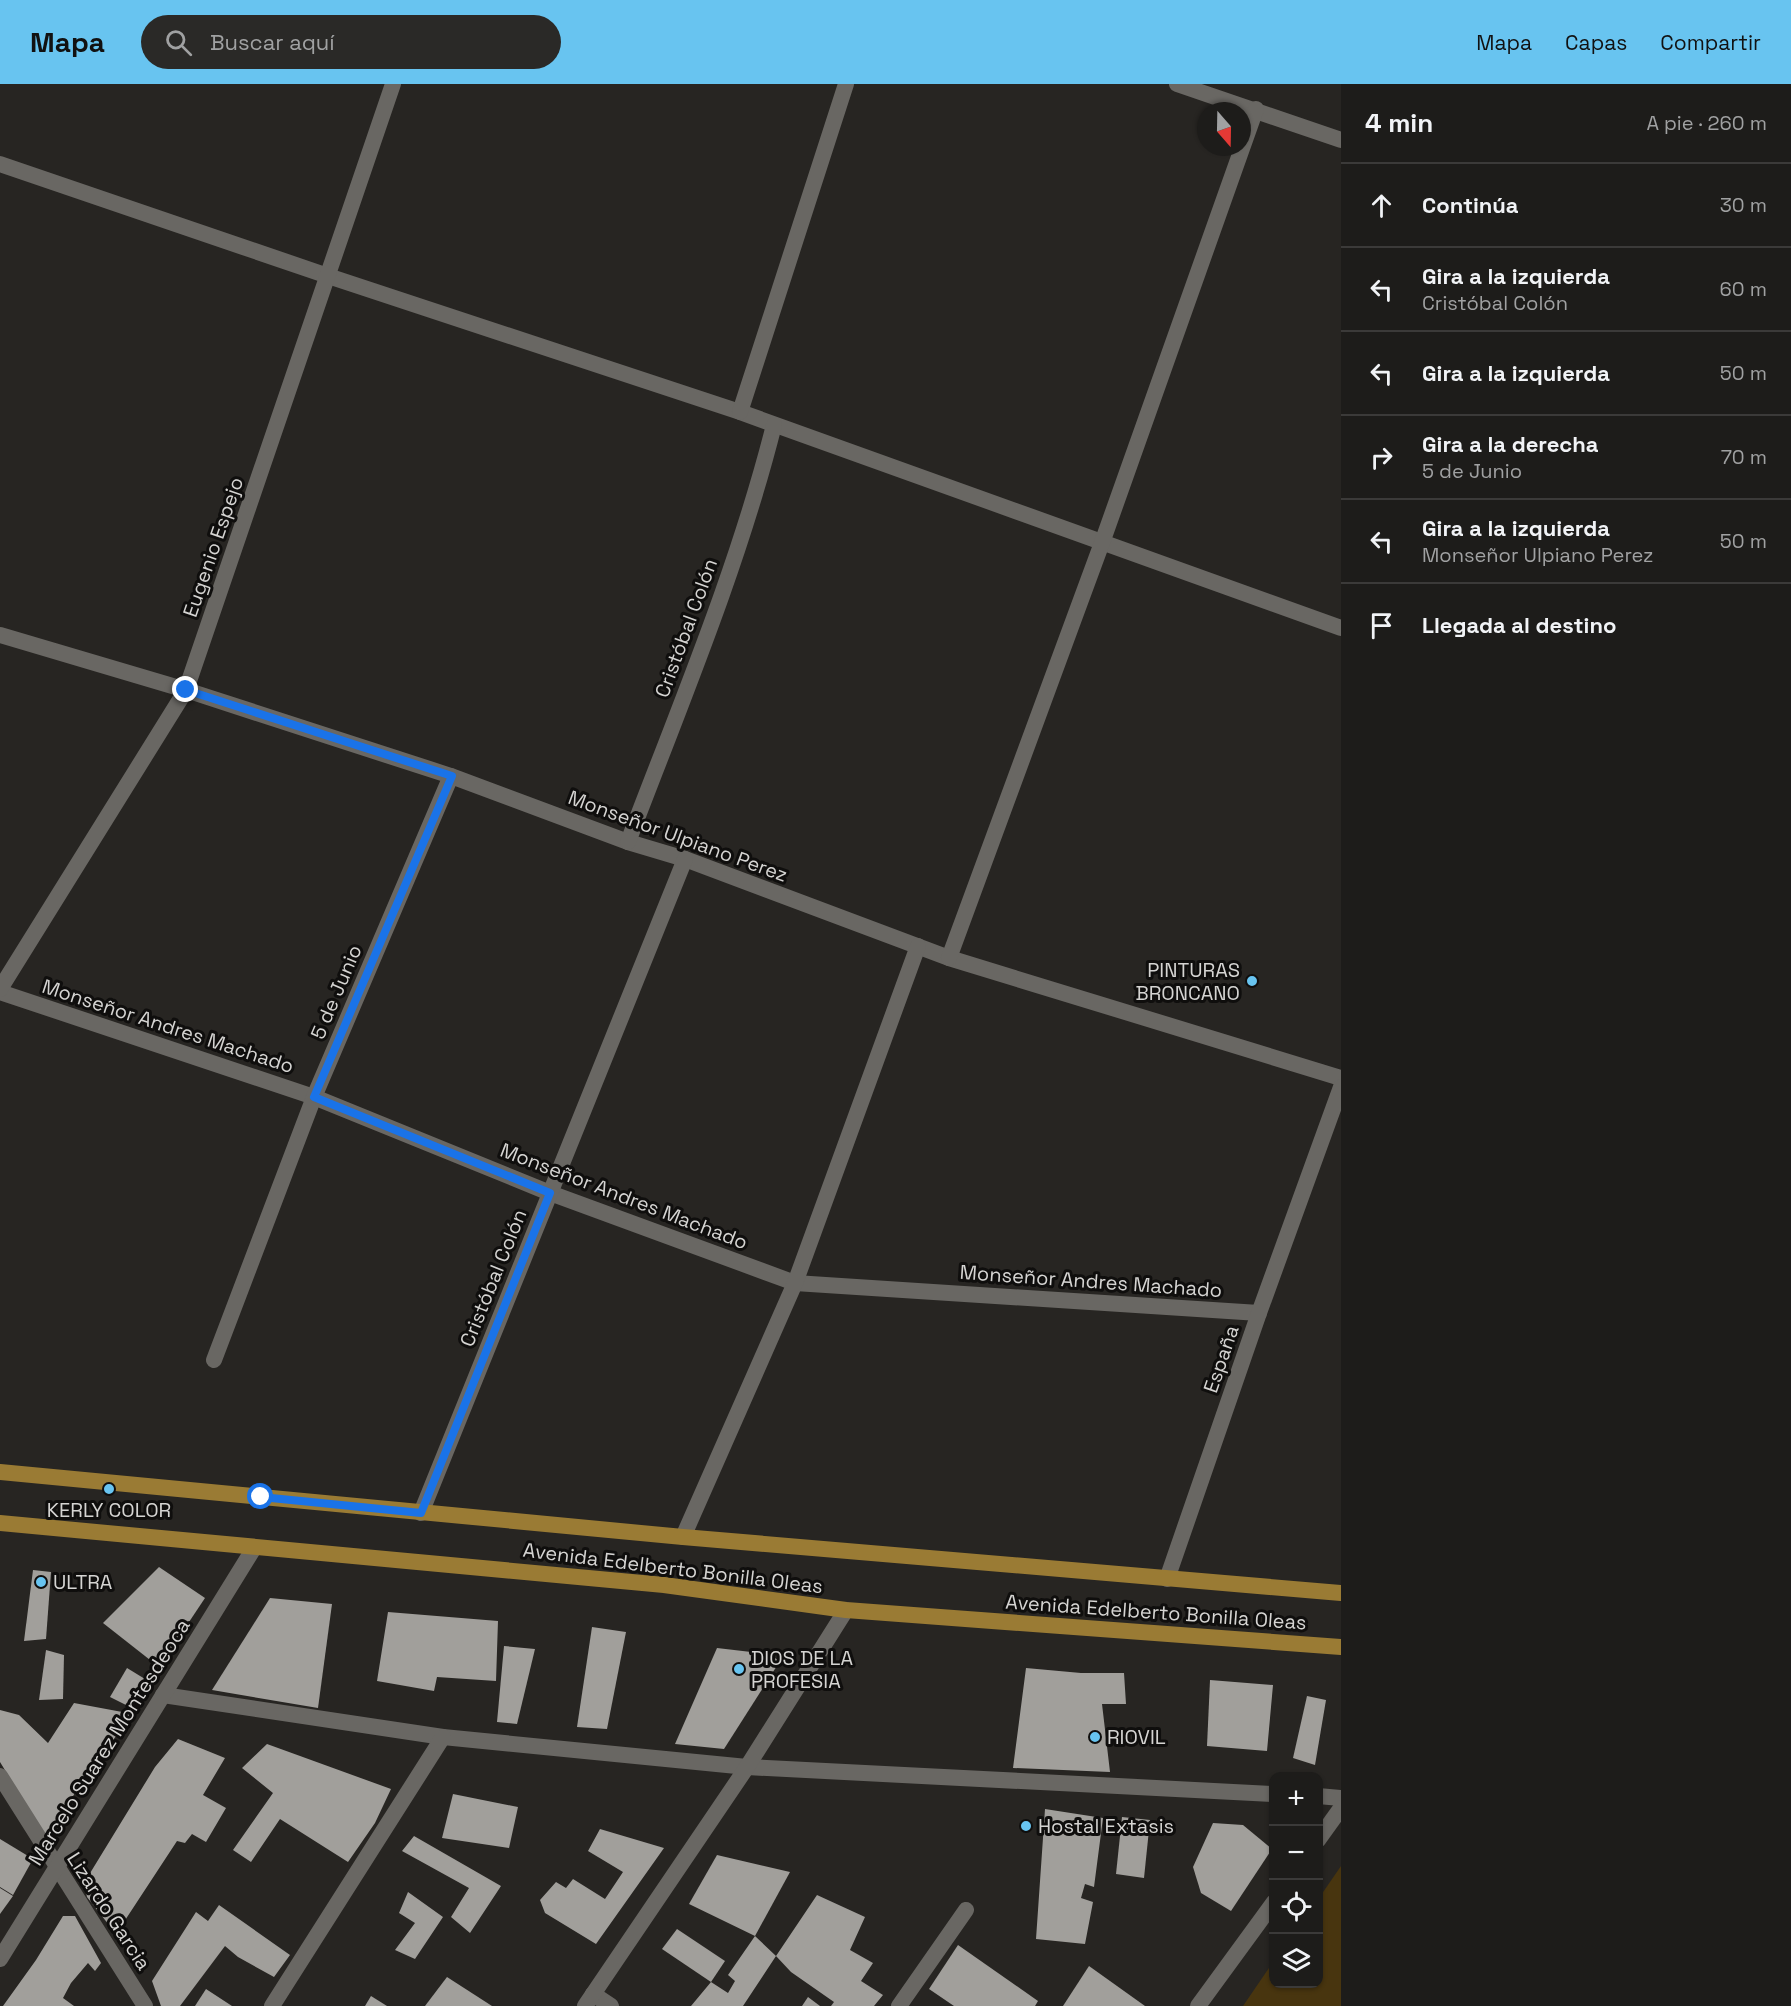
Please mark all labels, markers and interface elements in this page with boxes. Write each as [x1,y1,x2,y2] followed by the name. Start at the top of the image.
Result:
[141,15,561,69] search box
[30,24,105,60] text: Mapa
[162,26,195,59] icon: search
[210,28,335,56] text: Buscar aquí
[1476,29,1532,56] text: Mapa
[1565,29,1627,56] text: Capas
[1660,29,1761,56] text: Compartir
[1197,102,1251,156] north arrow
[1365,106,1433,140] text: 4 min
[1646,110,1767,136] text: A pie · 260 m
[1365,189,1398,222] icon: ahead
[1422,191,1518,219] text: Continúa
[1720,192,1767,218] text: 30 m
[1422,262,1610,290] text: Gira a la izquierda
[1365,273,1398,306] icon: left
[1720,276,1767,302] text: 60 m
[1422,290,1568,316] text: Cristóbal Colón
[1365,357,1398,390] icon: left
[1422,359,1610,387] text: Gira a la izquierda
[1720,360,1767,386] text: 50 m
[1422,430,1599,458] text: Gira a la derecha
[1365,441,1398,474] icon: right
[1721,444,1767,470] text: 70 m
[1422,458,1522,484] text: 5 de Junio
[177,473,249,621] street label: Eugenio Espejo
[1422,514,1610,542] text: Gira a la izquierda
[1365,525,1398,558] icon: left
[1720,528,1767,554] text: 50 m
[1422,542,1653,568] text: Monseñor Ulpiano Perez
[649,555,723,701] street label: Cristóbal Colón
[1365,609,1398,642] icon: arrive
[1422,611,1616,639] text: Llegada al destino
[172,676,198,702] route end
[565,784,791,888] street label: Monseñor Ulpiano Perez
[304,941,368,1043] street label: 5 de Junio
[1136,957,1240,1006] place label: PINTURAS BRONCANO
[39,973,297,1079] street label: Monseñor Andres Machado
[1245,974,1259,988] marker: PINTURAS BRONCANO
[497,1137,751,1255] street label: Monseñor Andres Machado
[454,1205,532,1351] street label: Cristóbal Colón
[959,1259,1223,1303] street label: Monseñor Andres Machado
[1197,1322,1245,1396] street label: España
[102,1482,116,1496] marker: KERLY COLOR
[247,1483,273,1509] route start
[47,1497,171,1523] place label: KERLY COLOR
[522,1537,824,1599] street label: Avenida Edelberto Bonilla Oleas
[53,1569,113,1595] place label: ULTRA
[34,1575,48,1589] marker: ULTRA
[1005,1589,1307,1635] street label: Avenida Edelberto Bonilla Oleas
[22,1614,196,1870] street label: Marcelo Suarez Montesdeoca
[751,1645,853,1694] place label: DIOS DE LA PROFESIA
[732,1662,746,1676] marker: DIOS DE LA PROFESIA
[1107,1724,1166,1750] place label: RIOVIL
[1088,1730,1102,1744] marker: RIOVIL
[1269,1772,1323,1988] map controls
[1269,1772,1323,1826] button: +
[1038,1813,1174,1839] place label: Hostal Extasis
[1019,1819,1033,1833] marker: Hostal Extasis
[1269,1826,1323,1880] button: −
[61,1847,157,1975] street label: Lizardo Garcia
[1269,1880,1323,1934] button: locate
[1269,1934,1323,1988] button: layers

